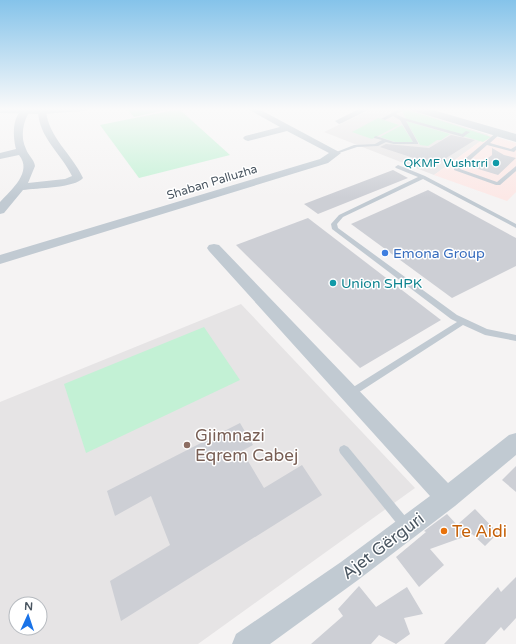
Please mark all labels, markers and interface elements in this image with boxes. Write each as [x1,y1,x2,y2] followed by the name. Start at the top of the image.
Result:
[403,156,488,170] place label: QKMF Vushtrri
[491,158,501,168] marker: QKMF Vushtrri
[165,162,259,202] street label: Shaban Palluzha
[393,245,485,262] place label: Emona Group
[380,248,390,258] marker: Emona Group
[341,275,422,292] place label: Union SHPK
[328,278,338,288] marker: Union SHPK
[195,425,298,466] place label: Gjimnazi Eqrem Cabej
[182,440,192,450] marker: Gjimnazi Eqrem Cabej
[338,508,428,584] street label: Ajet Gërguri
[452,521,507,542] place label: Te Aidi
[439,526,449,536] marker: Te Aidi
[8,596,48,636] north arrow
[24,600,33,613] text: N

